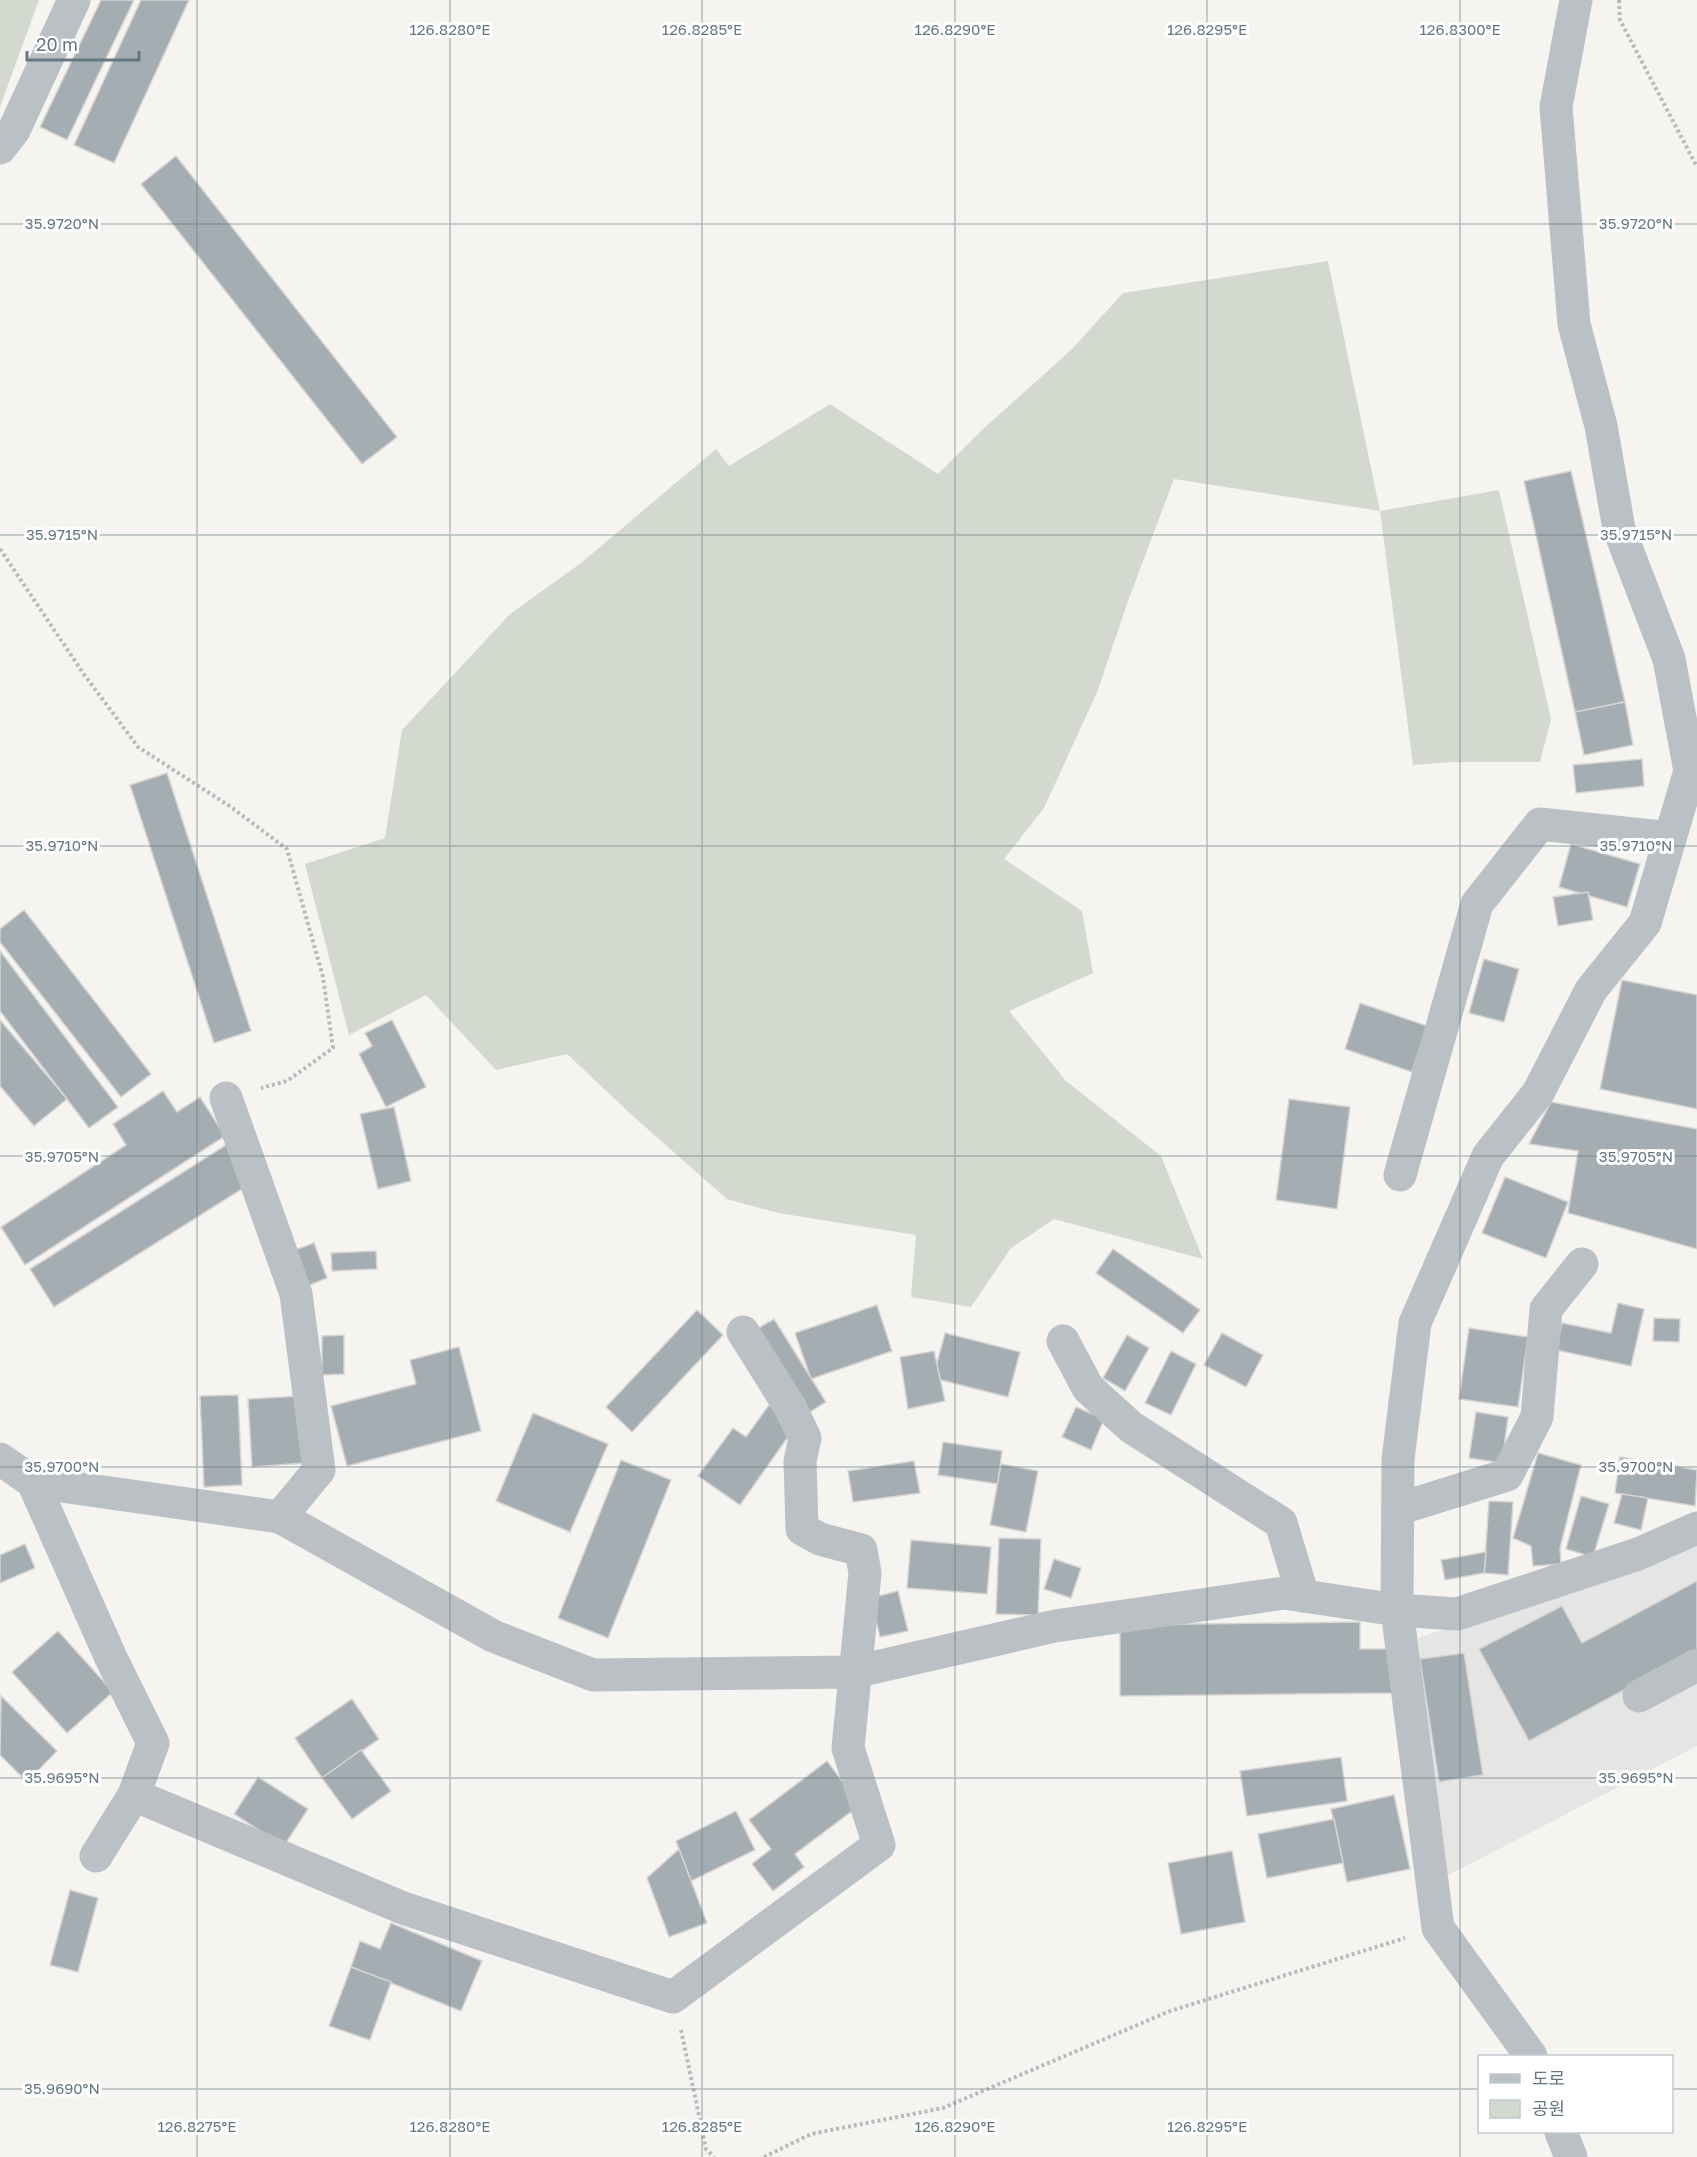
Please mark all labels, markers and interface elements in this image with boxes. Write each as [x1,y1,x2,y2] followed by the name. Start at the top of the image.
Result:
[410,20,490,38] text: 126.8280°E
[662,20,742,38] text: 126.8285°E
[915,20,995,38] text: 126.8290°E
[1167,20,1247,38] text: 126.8295°E
[1419,20,1501,38] text: 126.8300°E
[27,24,140,62] scale bar
[36,33,78,55] text: 20 m
[25,214,99,232] text: 35.9720°N
[1599,214,1673,232] text: 35.9720°N
[26,525,98,543] text: 35.9715°N
[1600,525,1672,543] text: 35.9715°N
[26,836,98,854] text: 35.9710°N
[1600,836,1672,854] text: 35.9710°N
[25,1147,99,1165] text: 35.9705°N
[1599,1147,1673,1165] text: 35.9705°N
[25,1457,99,1475] text: 35.9700°N
[1599,1457,1673,1475] text: 35.9700°N
[24,1768,100,1786] text: 35.9695°N
[1598,1768,1674,1786] text: 35.9695°N
[1478,2055,1673,2133] legend
[1532,2067,1565,2089] text: 도로
[24,2079,100,2097] text: 35.9690°N
[1532,2097,1565,2119] text: 공원
[157,2117,237,2135] text: 126.8275°E
[410,2117,490,2135] text: 126.8280°E
[662,2117,742,2135] text: 126.8285°E
[915,2117,995,2135] text: 126.8290°E
[1167,2117,1247,2135] text: 126.8295°E

